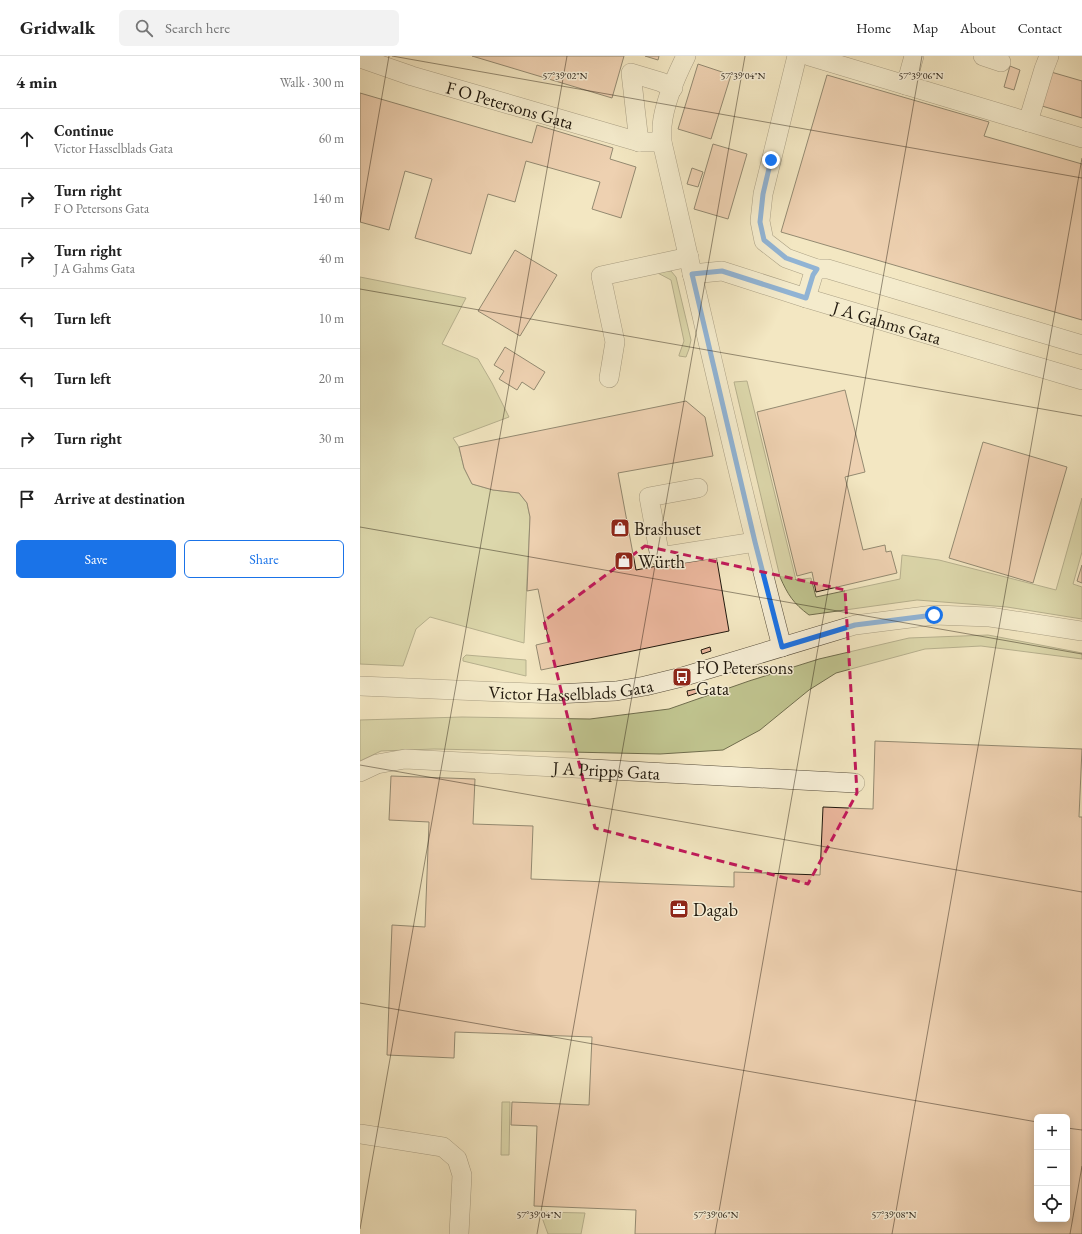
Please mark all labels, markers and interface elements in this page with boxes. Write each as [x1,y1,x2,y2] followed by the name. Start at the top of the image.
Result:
[119,10,399,46] search box
[20,15,95,40] text: Gridwalk
[133,17,155,39] icon: search
[165,18,230,37] text: Search here
[856,19,891,37] text: Home
[913,19,938,37] text: Map
[960,19,996,37] text: About
[1018,19,1062,37] text: Contact
[543,69,588,82] text: 57°39'02"N
[721,69,766,82] text: 57°39'04"N
[899,69,944,82] text: 57°39'06"N
[16,71,57,93] text: 4 min
[280,74,344,91] text: Walk · 300 m
[443,75,577,134] street label: F O Petersons Gata
[54,121,114,140] text: Continue
[16,128,38,150] icon: ahead
[319,130,344,147] text: 60 m
[54,140,173,157] text: Victor Hasselblads Gata
[762,151,780,169] route end
[54,181,122,200] text: Turn right
[16,188,38,210] icon: right
[313,190,344,207] text: 140 m
[54,200,149,217] text: F O Petersons Gata
[54,241,122,260] text: Turn right
[16,248,38,270] icon: right
[319,250,344,267] text: 40 m
[54,260,135,277] text: J A Gahms Gata
[828,295,945,349] street label: J A Gahms Gata
[16,308,38,330] icon: left
[54,309,111,328] text: Turn left
[319,310,344,327] text: 10 m
[16,368,38,390] icon: left
[54,369,111,388] text: Turn left
[319,370,344,387] text: 20 m
[16,428,38,450] icon: right
[54,429,122,448] text: Turn right
[319,430,344,447] text: 30 m
[16,488,38,510] icon: arrive
[54,489,185,508] text: Arrive at destination
[609,517,631,539] shop icon: Brashuset
[634,517,701,540] place label: Brashuset
[16,540,176,578] button: Save
[184,540,344,578] button: Share
[613,550,635,572] shop icon: Würth
[638,550,685,573] place label: Würth
[925,606,943,624] route start
[696,656,793,700] place label: FO Peterssons Gata
[671,666,693,688] bus stop icon: FO Peterssons Gata
[488,673,656,706] street label: Victor Hasselblads Gata
[550,755,662,784] street label: J A Pripps Gata
[668,898,690,920] office icon: Dagab
[693,898,738,921] place label: Dagab
[1034,1114,1070,1222] map controls
[1034,1114,1070,1150] button: +
[1034,1150,1070,1186] button: −
[1034,1186,1070,1222] button: locate
[517,1208,562,1221] text: 57°39'04"N
[694,1208,739,1221] text: 57°39'06"N
[872,1208,917,1221] text: 57°39'08"N

